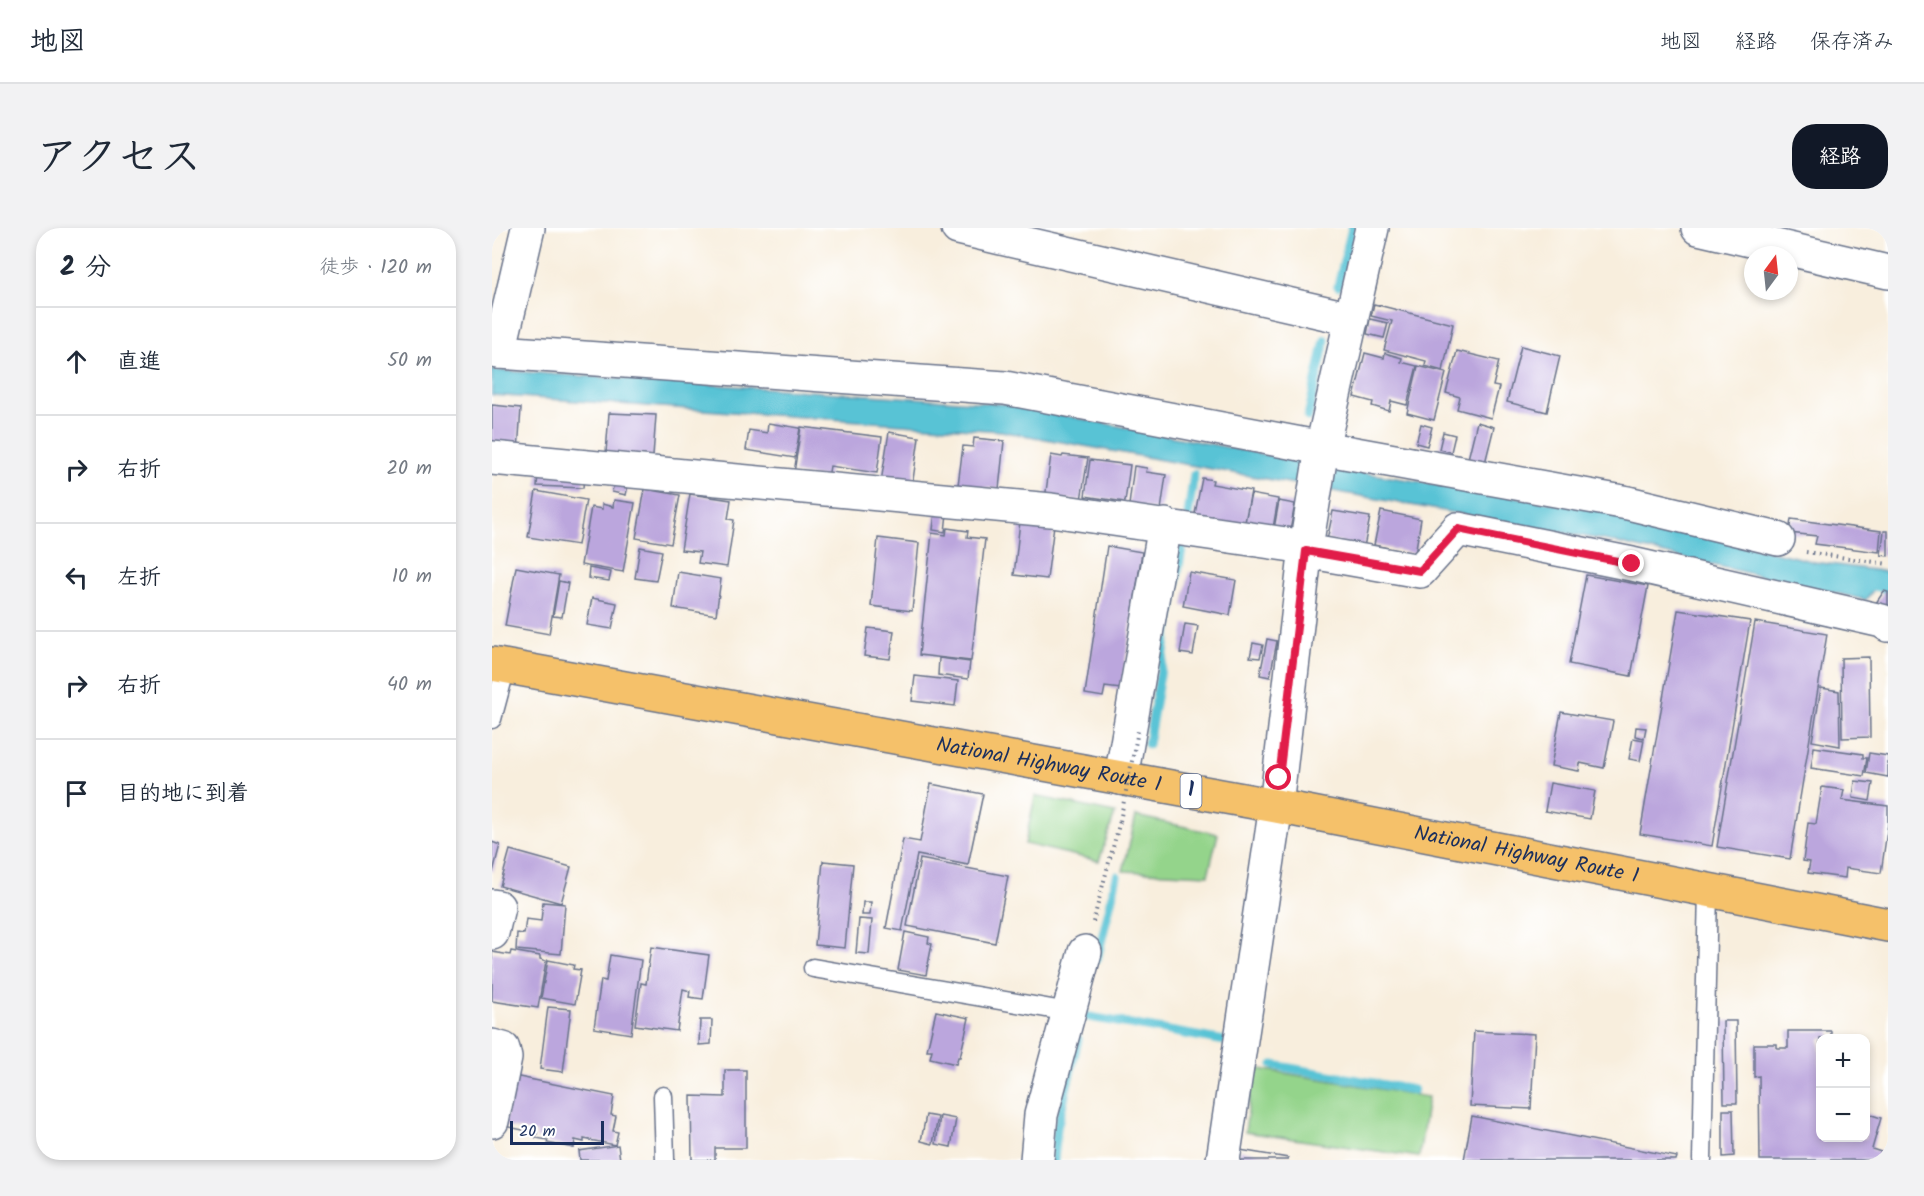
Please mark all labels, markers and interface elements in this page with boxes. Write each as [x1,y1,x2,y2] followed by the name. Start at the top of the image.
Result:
[30,20,86,65] text: 地図
[1660,26,1702,59] text: 地図
[1735,26,1777,59] text: 経路
[1810,26,1894,59] text: 保存済み
[1792,124,1888,189] button: 経路
[36,125,201,192] text: アクセス
[1744,246,1798,300] north arrow
[60,247,111,289] text: 2 分
[319,252,432,284] text: 徒歩 · 120 m
[60,345,93,378] icon: ahead
[117,345,161,380] text: 直進
[387,345,432,377] text: 50 m
[60,453,93,486] icon: right
[117,453,161,488] text: 右折
[386,453,432,485] text: 20 m
[1618,550,1644,576] route end
[60,561,93,594] icon: left
[117,561,161,596] text: 左折
[392,561,432,593] text: 10 m
[60,669,93,702] icon: right
[117,669,161,704] text: 右折
[387,669,432,701] text: 40 m
[934,728,1164,801] street label: National Highway Route 1
[1265,764,1291,790] route start
[1180,774,1202,808] road number: 1
[60,777,93,810] icon: arrive
[117,777,249,812] text: 目的地に到着
[1411,817,1642,893] street label: National Highway Route 1
[1816,1034,1870,1142] map controls
[1816,1034,1870,1088] button: +
[1816,1088,1870,1142] button: −
[510,1118,604,1146] scale bar
[519,1119,555,1144] text: 20 m

